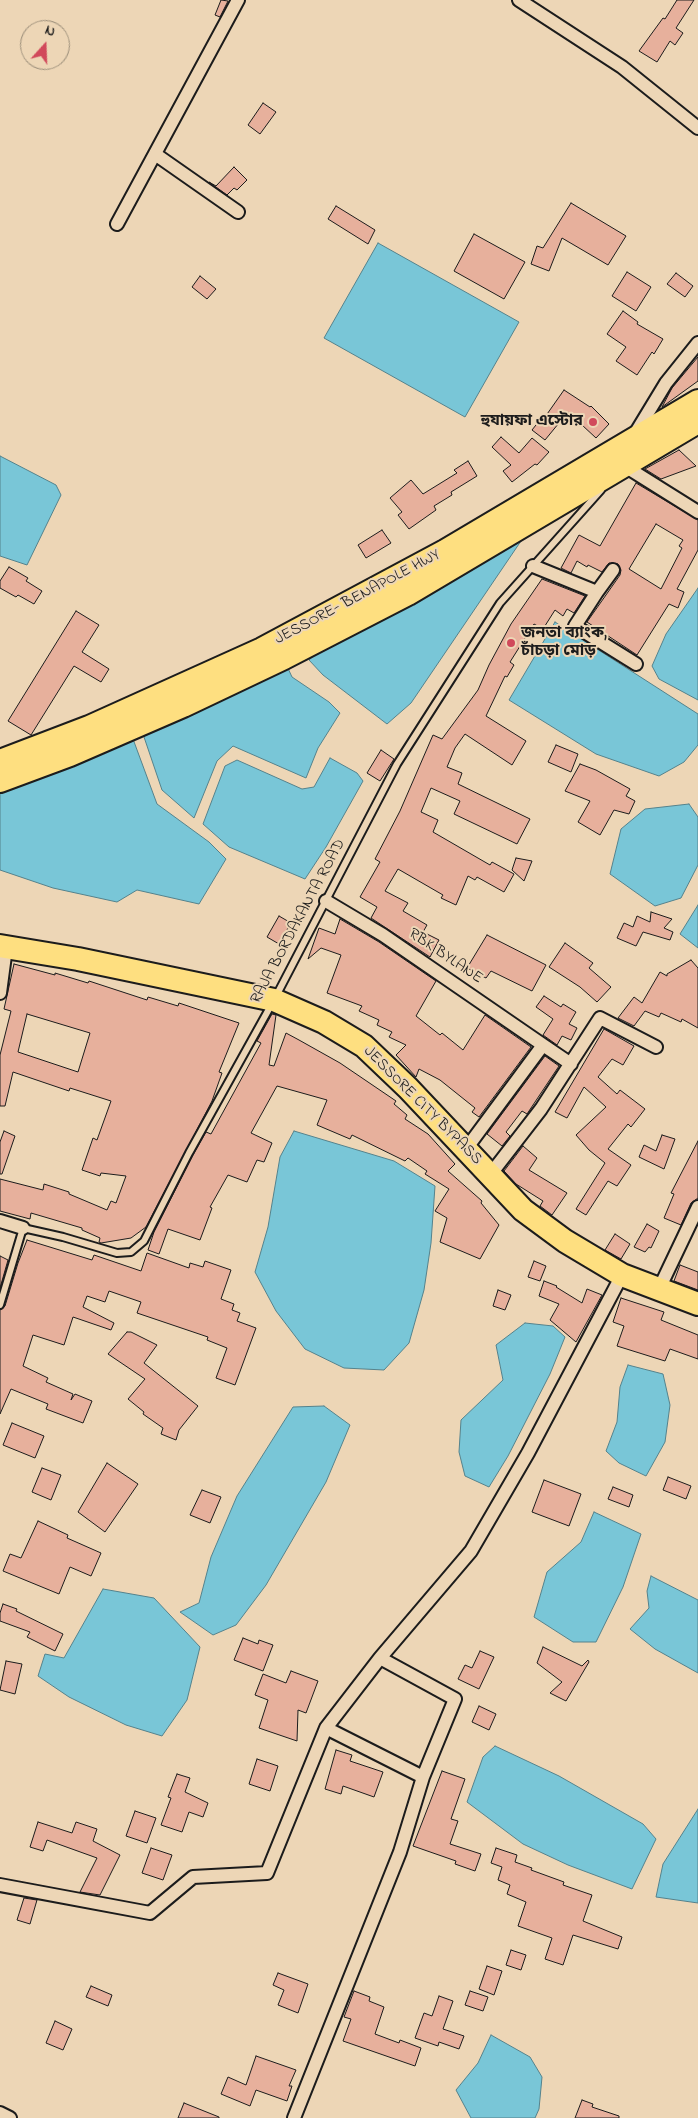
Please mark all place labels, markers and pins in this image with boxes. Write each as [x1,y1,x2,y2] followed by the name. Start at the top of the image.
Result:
[481,412,583,432] place label: হুযায়ফা এস্টোর
[587,416,599,428] marker: হুযায়ফা এস্টোর
[521,624,607,662] place label: জনতা ব্যাংক, চাঁচড়া মোড়
[505,637,517,649] marker: জনতা ব্যাংক, চাঁচড়া মোড়

